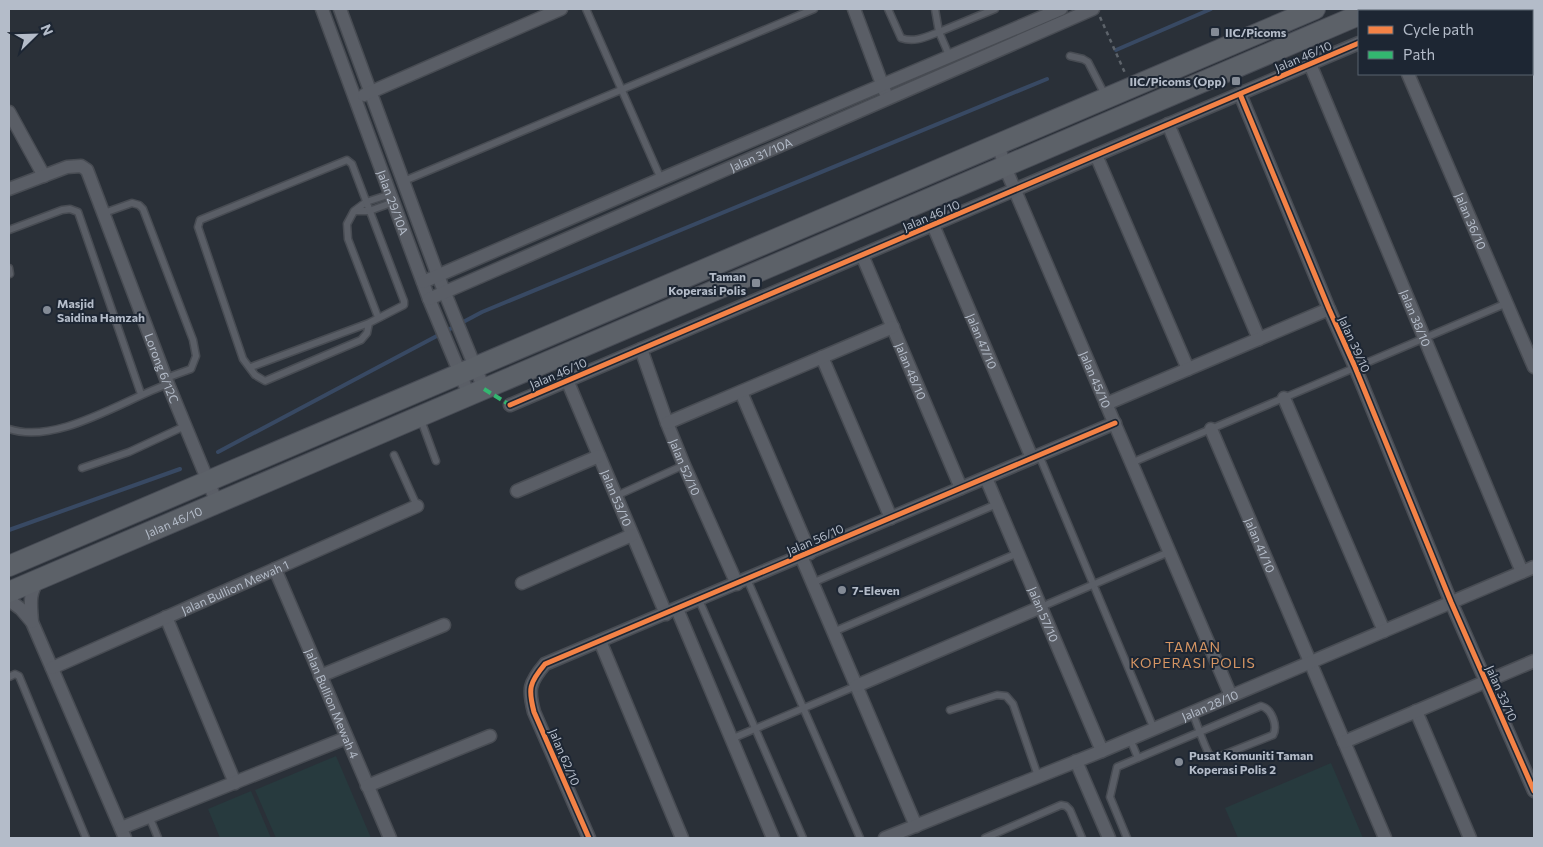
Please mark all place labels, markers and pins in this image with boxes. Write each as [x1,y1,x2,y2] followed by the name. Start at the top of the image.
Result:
[1225,25,1287,39] place label: IIC/Picoms
[1209,26,1221,38] marker: IIC/Picoms
[1129,74,1226,88] place label: IIC/Picoms (Opp)
[1230,75,1242,87] marker: IIC/Picoms (Opp)
[668,269,746,297] place label: Taman Koperasi Polis
[750,277,762,289] marker: Taman Koperasi Polis
[57,296,145,324] place label: Masjid Saidina Hamzah
[41,304,53,316] marker: Masjid Saidina Hamzah
[852,583,900,597] place label: 7-Eleven
[836,584,848,596] marker: 7-Eleven
[1189,748,1313,776] place label: Pusat Komuniti Taman Koperasi Polis 2
[1173,756,1185,768] marker: Pusat Komuniti Taman Koperasi Polis 2

